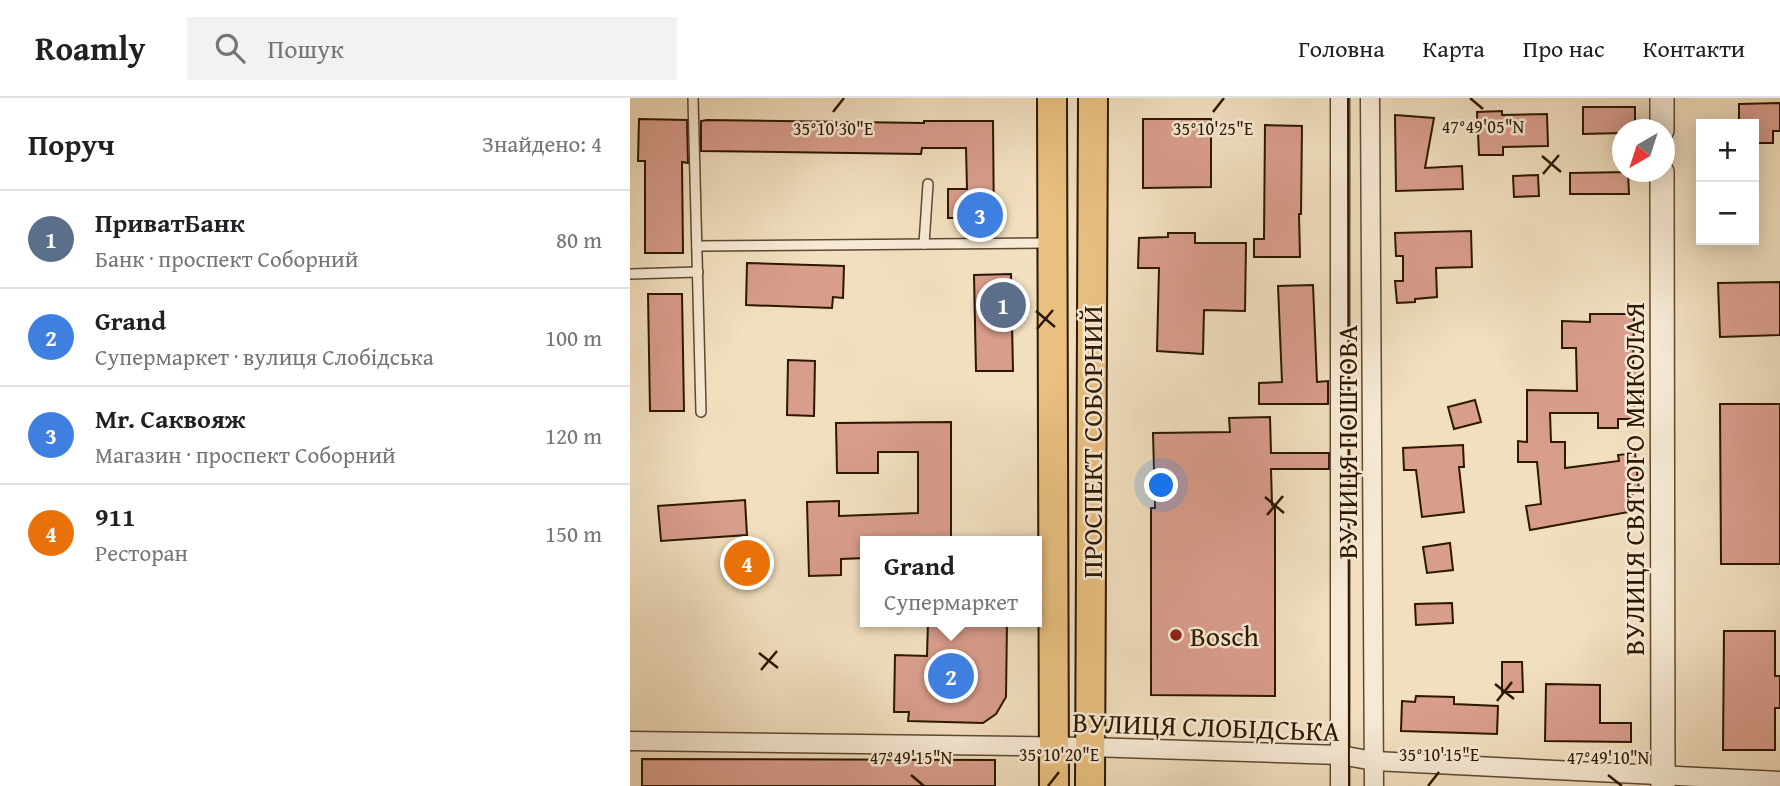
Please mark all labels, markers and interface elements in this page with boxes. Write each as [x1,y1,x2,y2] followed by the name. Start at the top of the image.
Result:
[187,17,677,80] search box
[35,24,145,72] text: Roamly
[211,29,249,67] icon: search
[267,29,344,68] text: Пошук
[1298,31,1385,66] text: Головна
[1423,31,1485,66] text: Карта
[1523,31,1605,66] text: Про нас
[1643,31,1745,66] text: Контакти
[1442,113,1525,140] text: 47°49'05"N
[793,115,873,142] text: 35°10'30"E
[1173,115,1253,142] text: 35°10'25"E
[1612,119,1675,182] north arrow
[1696,119,1759,245] map controls
[1696,119,1759,182] button: +
[28,122,115,166] text: Поруч
[482,127,602,160] text: Знайдено: 4
[1696,182,1759,245] button: −
[957,189,1003,241] pin: 3
[95,203,245,242] text: ПриватБанк
[45,223,57,256] text: 1
[556,223,602,256] text: 80 m
[95,242,358,275] text: Банк · проспект Соборний
[980,279,1026,331] pin: 1
[95,301,166,340] text: Grand
[1613,302,1654,656] street label: ВУЛИЦЯ СВЯТОГО МИКОЛАЯ
[1071,305,1112,579] street label: ПРОСПЕКТ СОБОРНИЙ
[45,321,57,354] text: 2
[545,321,602,354] text: 100 m
[1326,325,1367,559] street label: ВУЛИЦЯ ПОШТОВА
[95,340,434,373] text: Супермаркет · вулиця Слобідська
[95,399,246,438] text: Mr. Cаквояж
[45,419,57,452] text: 3
[545,419,602,452] text: 120 m
[95,438,396,471] text: Магазин · проспект Соборний
[1144,468,1178,502] your location
[95,497,135,536] text: 911
[45,517,57,550] text: 4
[545,517,602,550] text: 150 m
[95,536,188,569] text: Ресторан
[860,536,1042,627] popup
[724,537,770,589] pin: 4
[884,546,955,585] text: Grand
[884,585,1018,618] text: Супермаркет
[1190,615,1259,656] place label: Bosch
[1168,627,1184,643] marker: Bosch
[928,650,974,702] pin: 2
[1072,701,1340,751] street label: ВУЛИЦЯ СЛОБІДСЬКА
[1019,741,1099,768] text: 35°10'20"E
[1399,741,1479,768] text: 35°10'15"E
[870,744,953,771] text: 47°49'15"N
[1567,744,1650,771] text: 47°49'10"N

